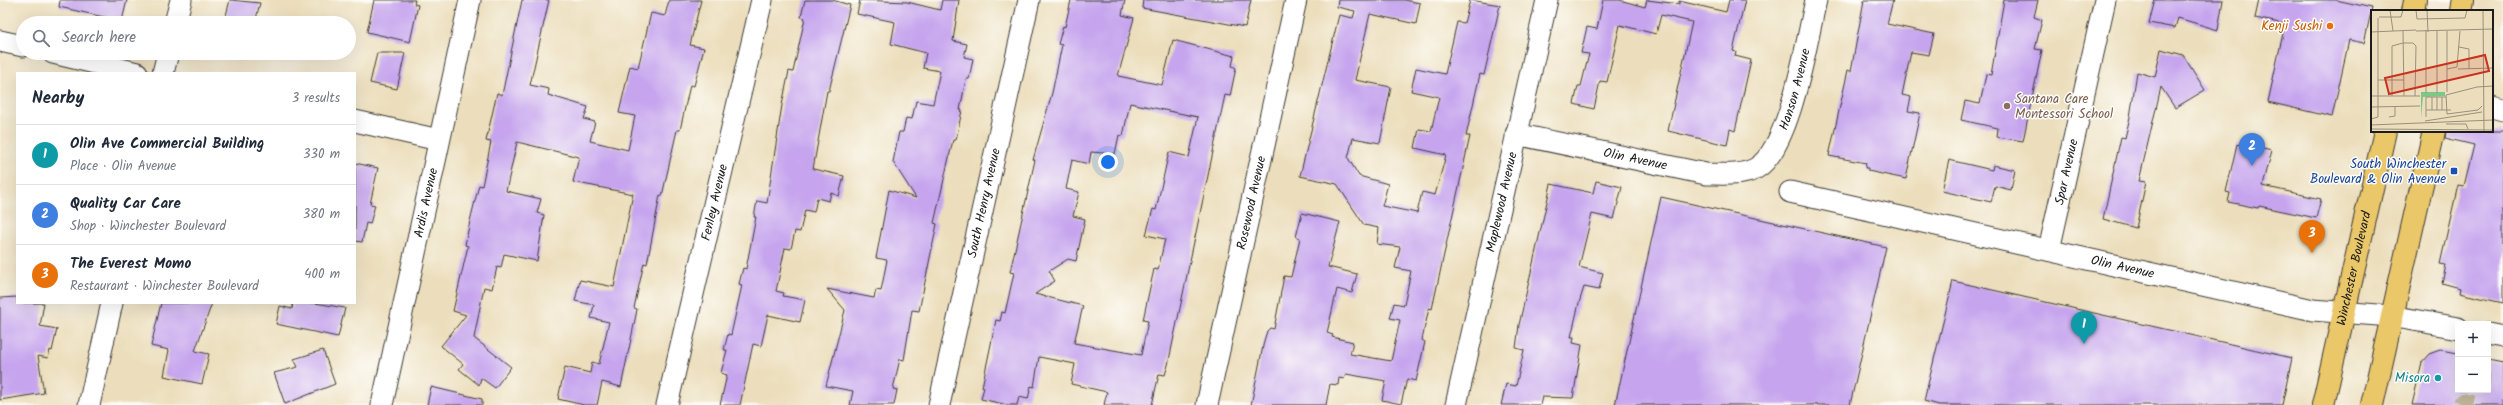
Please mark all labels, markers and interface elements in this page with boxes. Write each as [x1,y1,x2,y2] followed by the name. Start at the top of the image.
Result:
[2371,10,2493,132] inset map
[16,16,356,60] search box
[2261,16,2323,37] place label: Kenji Sushi
[2325,21,2335,31] marker: Kenji Sushi
[62,26,136,50] text: Search here
[30,27,52,49] icon: search
[1773,46,1816,133] street label: Hanson Avenue
[32,85,84,112] text: Nearby
[292,88,340,109] text: 3 results
[2015,89,2113,125] place label: Santana Care Montessori School
[2002,101,2012,111] marker: Santana Care Montessori School
[70,132,264,156] text: Olin Ave Commercial Building
[2239,133,2265,166] pin: 2
[2049,137,2084,207] street label: Spar Avenue
[1602,142,1669,176] street label: Olin Avenue
[43,144,47,165] text: 1
[303,144,340,165] text: 330 m
[962,146,1006,260] street label: South Henry Avenue
[1480,150,1523,254] street label: Maplewood Avenue
[1098,152,1118,172] your location
[1231,154,1272,252] street label: Rosewood Avenue
[2310,154,2447,190] place label: South Winchester Boulevard & Olin Avenue
[70,156,176,177] text: Place · Olin Avenue
[695,162,734,243] street label: Fenley Avenue
[408,166,444,240] street label: Ardis Avenue
[2449,166,2459,176] marker: South Winchester Boulevard & Olin Avenue
[70,192,181,216] text: Quality Car Care
[41,204,49,225] text: 2
[303,204,340,225] text: 380 m
[2331,209,2377,328] street label: Winchester Boulevard
[70,216,226,237] text: Shop · Winchester Boulevard
[2299,220,2325,253] pin: 3
[2089,250,2157,284] street label: Olin Avenue
[70,252,191,276] text: The Everest Momo
[41,264,49,285] text: 3
[304,264,340,285] text: 400 m
[70,276,259,297] text: Restaurant · Winchester Boulevard
[2071,311,2097,344] pin: 1
[2455,321,2491,393] map controls
[2455,321,2491,357] button: +
[2455,357,2491,393] button: −
[2395,368,2430,389] place label: Misora
[2433,373,2443,383] marker: Misora

